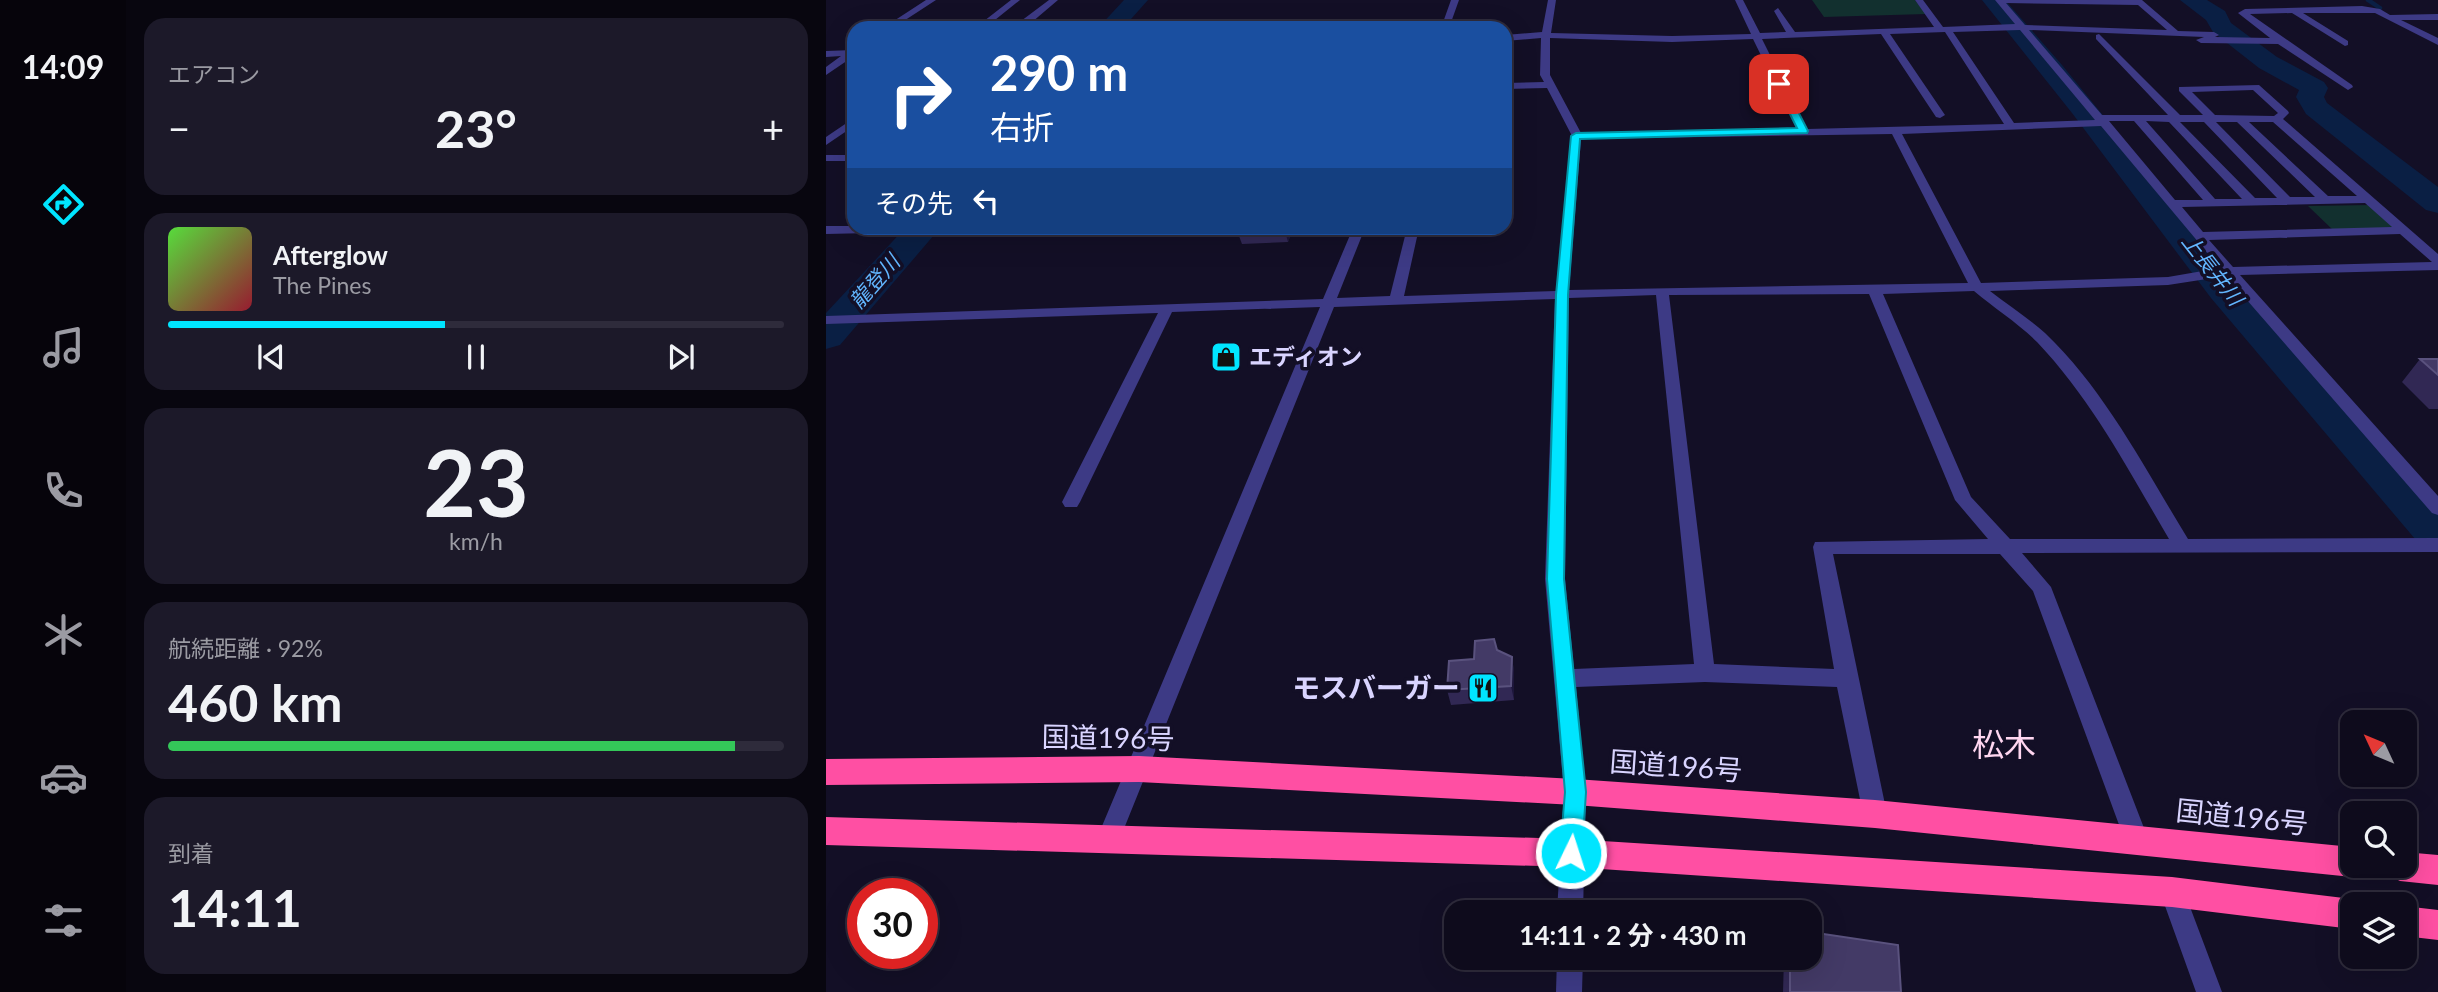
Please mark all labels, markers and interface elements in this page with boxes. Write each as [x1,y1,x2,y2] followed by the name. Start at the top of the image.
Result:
[990,43,1128,101] text: 290 m
[22,47,104,86] text: 14:09
[875,49,966,140] icon: right
[1749,54,1809,114] pin
[168,60,260,88] text: エアコン
[1760,65,1798,103] icon: arrive
[435,97,517,159] text: 23°
[168,105,190,151] text: −
[762,105,784,151] text: +
[990,107,1054,146] text: 右折
[39,180,88,229] icon: directions
[967,182,1005,220] icon: left
[875,187,953,219] text: その先
[2177,228,2250,311] water label: 上長井川
[273,239,388,271] text: Afterglow
[844,248,905,313] water label: 龍登川
[273,271,371,299] text: The Pines
[39,323,88,372] icon: music
[252,338,290,376] icon: previous
[457,338,495,376] icon: pause
[662,338,700,376] icon: next
[1209,340,1243,374] shop icon: エディオン
[1249,342,1362,370] place label: エディオン
[423,427,529,536] text: 23
[39,466,88,515] icon: phone
[449,527,503,555] text: km/h
[39,610,88,659] icon: climate
[168,634,323,662] text: 航続距離 · 92%
[1292,670,1460,704] place label: モスバーガー
[168,671,342,733] text: 460 km
[1466,671,1500,705] restaurant icon: モスバーガー
[2340,710,2417,788] north arrow
[2340,710,2417,969] map controls
[1041,719,1175,755] street label: 国道196号
[1972,724,2036,763] district label: 松木
[1609,743,1743,787] street label: 国道196号
[39,753,88,802] icon: car
[2174,792,2310,840] street label: 国道196号
[2340,801,2417,878] button: search
[1534,816,1608,890] position arrow
[168,839,214,867] text: 到着
[168,876,302,938] text: 14:11
[847,878,938,969] speed limit sign: 30
[2340,892,2417,969] button: layers
[39,896,88,945] icon: filters
[1519,919,1747,951] text: 14:11 · 2 分 · 430 m

